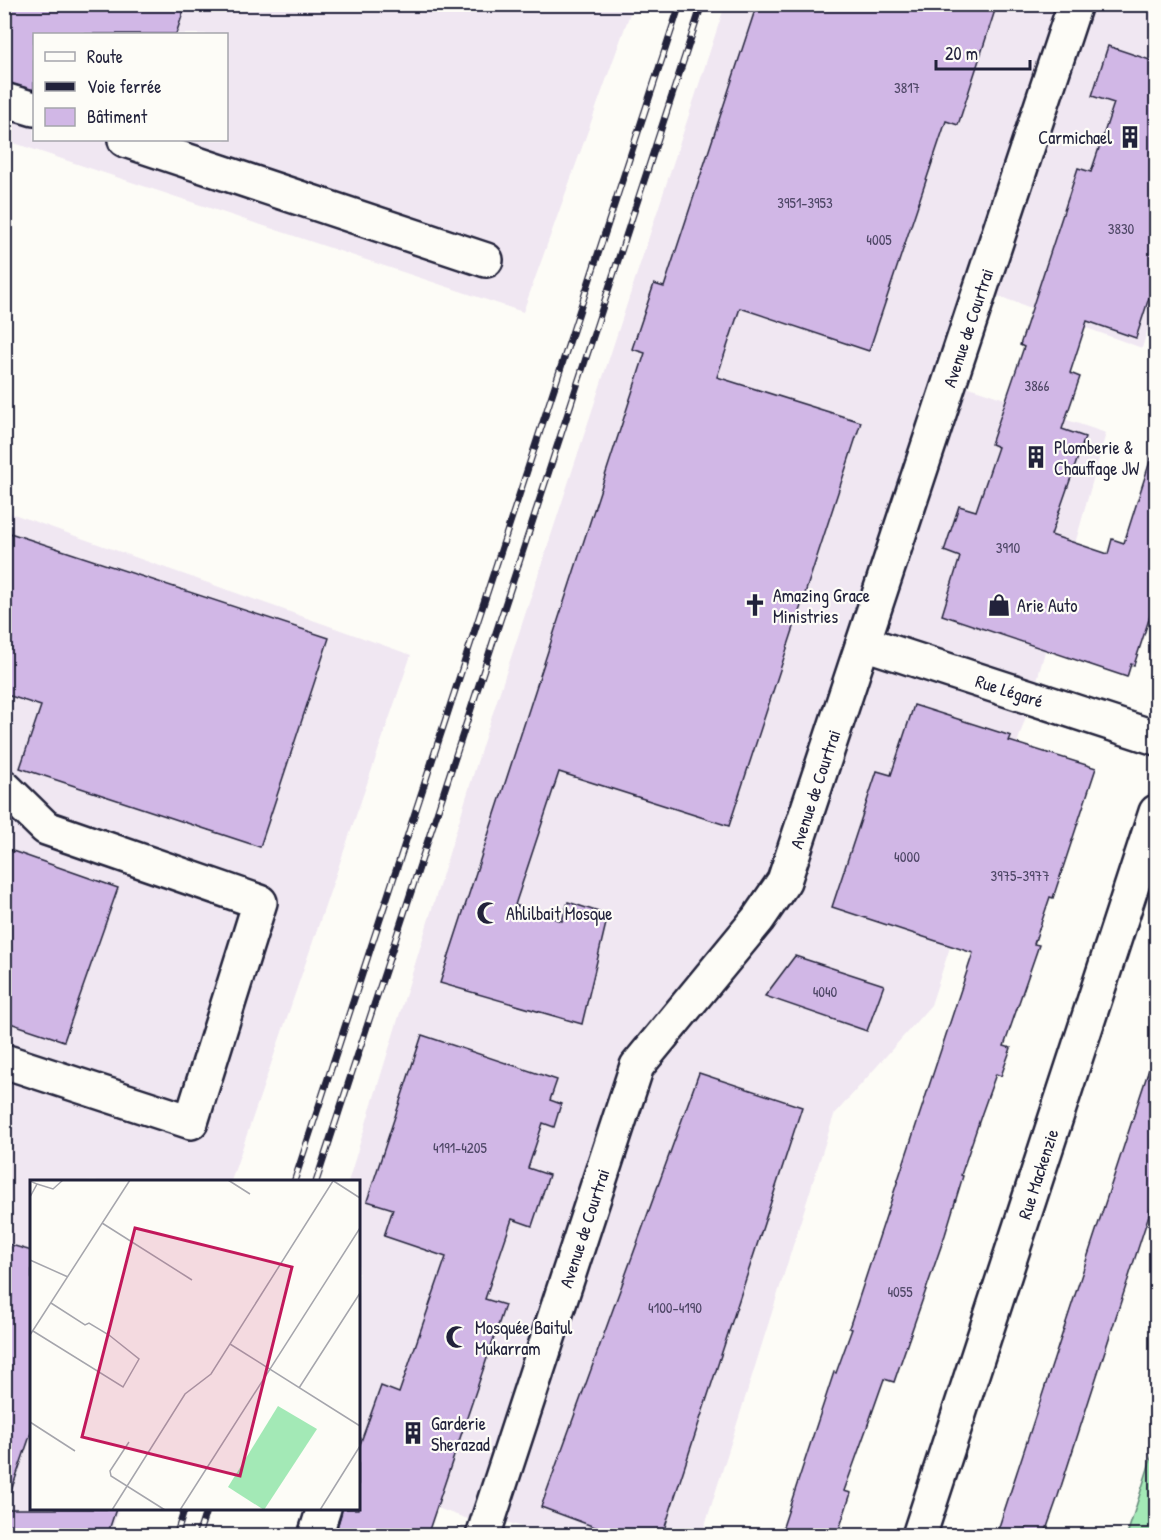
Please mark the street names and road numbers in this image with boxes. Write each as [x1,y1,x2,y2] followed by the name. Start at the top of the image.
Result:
[936,265,999,390] street label: Avenue de Courtrai
[972,668,1047,713] street label: Rue Légaré
[783,726,846,852] street label: Avenue de Courtrai
[1011,1126,1064,1222] street label: Rue Mackenzie
[553,1165,615,1291] street label: Avenue de Courtrai

